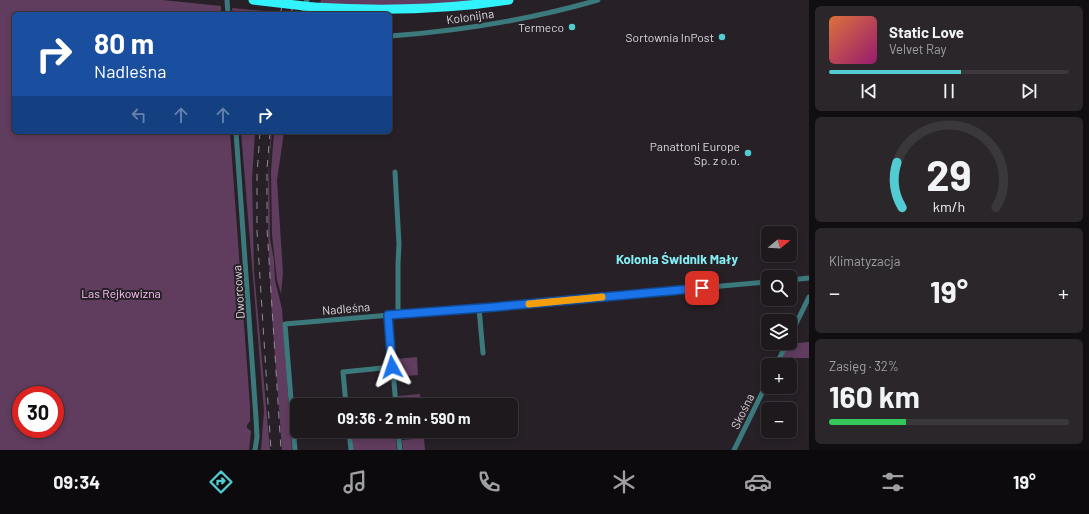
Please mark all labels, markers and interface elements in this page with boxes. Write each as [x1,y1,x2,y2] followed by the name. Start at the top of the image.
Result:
[445,6,495,26] street label: Kolonijna
[518,20,564,34] place label: Termeco
[567,22,577,32] marker: Termeco
[889,23,964,41] text: Static Love
[94,26,154,60] text: 80 m
[28,28,80,80] icon: right
[626,30,714,44] place label: Sortownia InPost
[717,32,727,42] marker: Sortownia InPost
[889,41,947,57] text: Velvet Ray
[94,60,166,82] text: Nadleśna
[858,80,880,102] icon: previous
[938,80,960,102] icon: pause
[1018,80,1040,102] icon: next
[128,104,150,126] icon: left
[170,104,192,126] icon: ahead
[212,104,234,126] icon: ahead
[254,104,276,126] icon: right
[650,139,740,167] place label: Panattoni Europe Sp. z o.o.
[743,148,753,158] marker: Panattoni Europe Sp. z o.o.
[926,148,972,198] text: 29
[933,197,965,214] text: km/h
[761,226,797,262] north arrow
[761,226,797,438] map controls
[616,251,739,267] district label: Kolonia Świdnik Mały
[829,253,900,269] text: Klimatyzacja
[229,265,247,319] street label: Dworcowa
[761,270,797,306] button: search
[685,271,719,305] pin
[930,273,968,309] text: 19°
[691,277,713,299] icon: arrive
[829,279,840,305] text: −
[1058,279,1069,305] text: +
[81,286,161,300] park label: Las Rejkowizna
[321,299,371,317] street label: Nadleśna
[761,314,797,350] button: layers
[371,346,413,388] position arrow
[761,358,797,394] button: +
[829,358,899,374] text: Zasięg · 32%
[829,378,920,414] text: 160 km
[12,386,64,438] speed limit sign: 30
[727,391,757,431] street label: Skośna
[761,402,797,438] button: −
[337,409,471,427] text: 09:36 · 2 min · 590 m
[207,468,235,496] icon: directions
[341,468,369,496] icon: music
[475,468,503,496] icon: phone
[610,468,638,496] icon: climate
[744,468,772,496] icon: car
[879,468,907,496] icon: filters
[53,471,100,493] text: 09:34
[1013,471,1036,493] text: 19°

